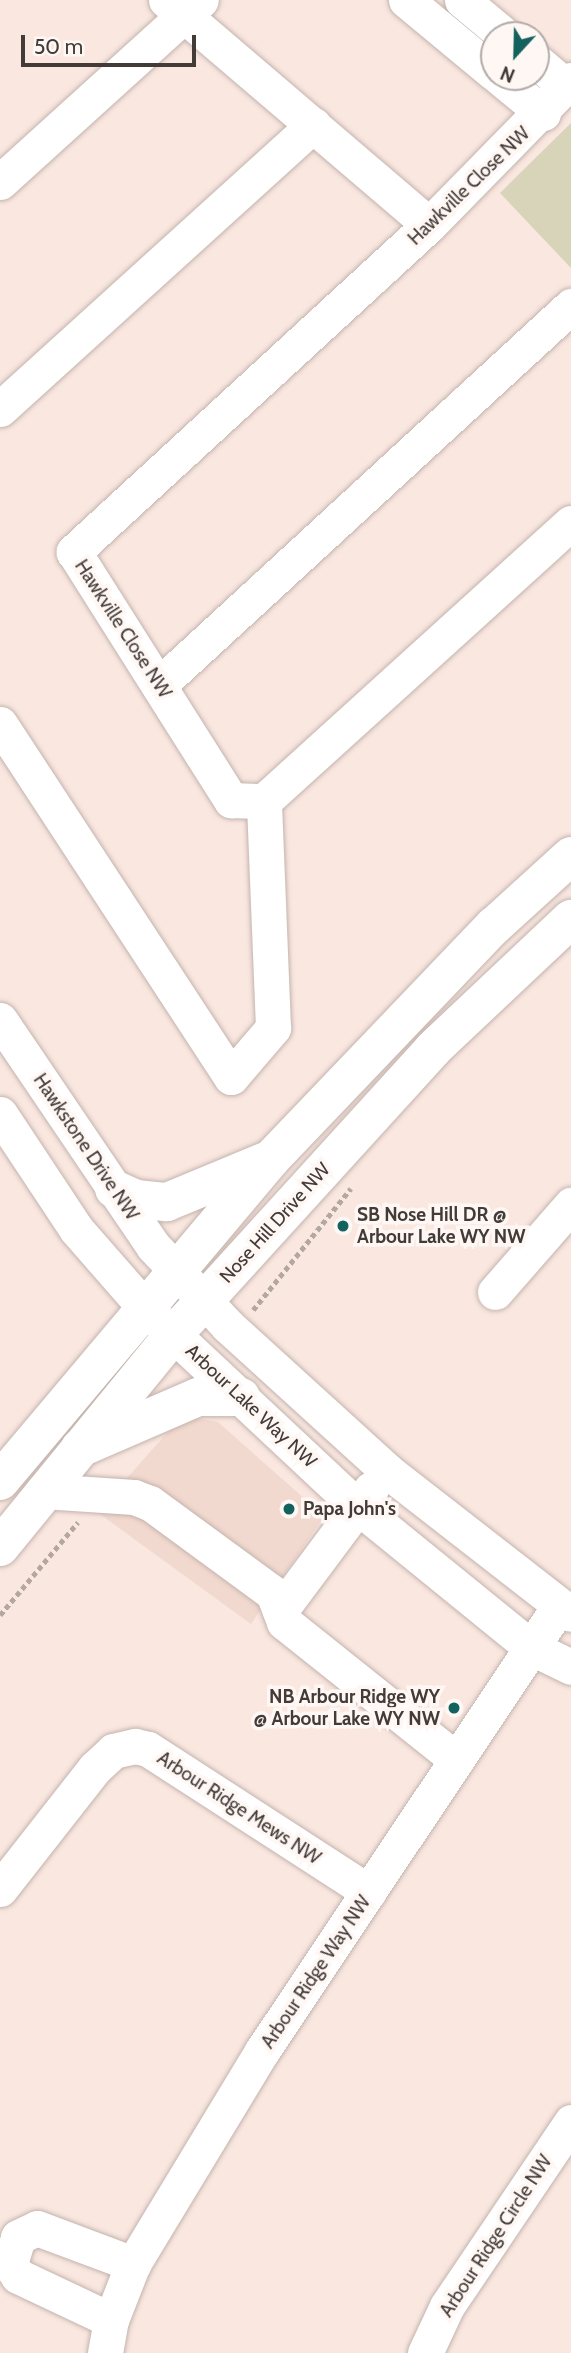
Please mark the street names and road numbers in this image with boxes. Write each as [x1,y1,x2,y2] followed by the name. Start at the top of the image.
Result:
[403,122,535,250] street label: Hawkville Close NW
[70,556,176,702] street label: Hawkville Close NW
[28,1069,144,1225] street label: Hawkstone Drive NW
[215,1158,335,1288] street label: Nose Hill Drive NW
[181,1339,321,1473] street label: Arbour Lake Way NW
[153,1747,325,1869] street label: Arbour Ridge Mews NW
[256,1891,376,2053] street label: Arbour Ridge Way NW
[435,2151,557,2321] street label: Arbour Ridge Circle NW

